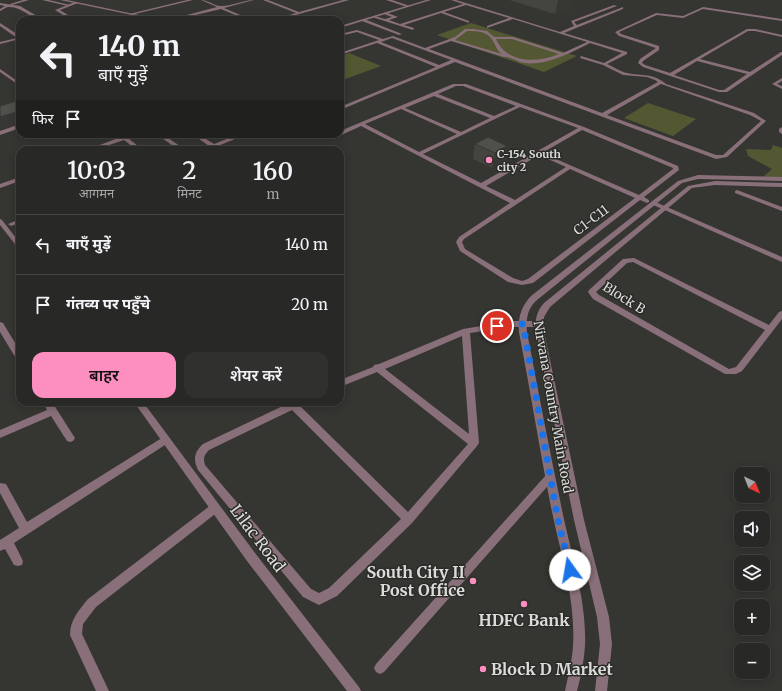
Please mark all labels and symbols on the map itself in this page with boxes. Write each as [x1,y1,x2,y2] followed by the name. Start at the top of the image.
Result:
[497,147,561,174] place label: C-154 South city 2
[484,155,494,165] marker: C-154 South city 2
[570,201,612,239] street label: C1-C11
[600,278,649,318] street label: Block B
[480,309,514,343] pin
[529,319,577,495] street label: Nirvana Country Main Road
[734,467,770,503] north arrow
[226,500,290,576] street label: Lilac Road
[549,549,591,591] position arrow
[366,562,465,600] place label: South City II Post Office
[468,576,478,586] marker: South City II Post Office
[519,599,529,609] marker: HDFC Bank
[478,610,570,630] place label: HDFC Bank
[491,659,613,679] place label: Block D Market
[478,664,488,674] marker: Block D Market

